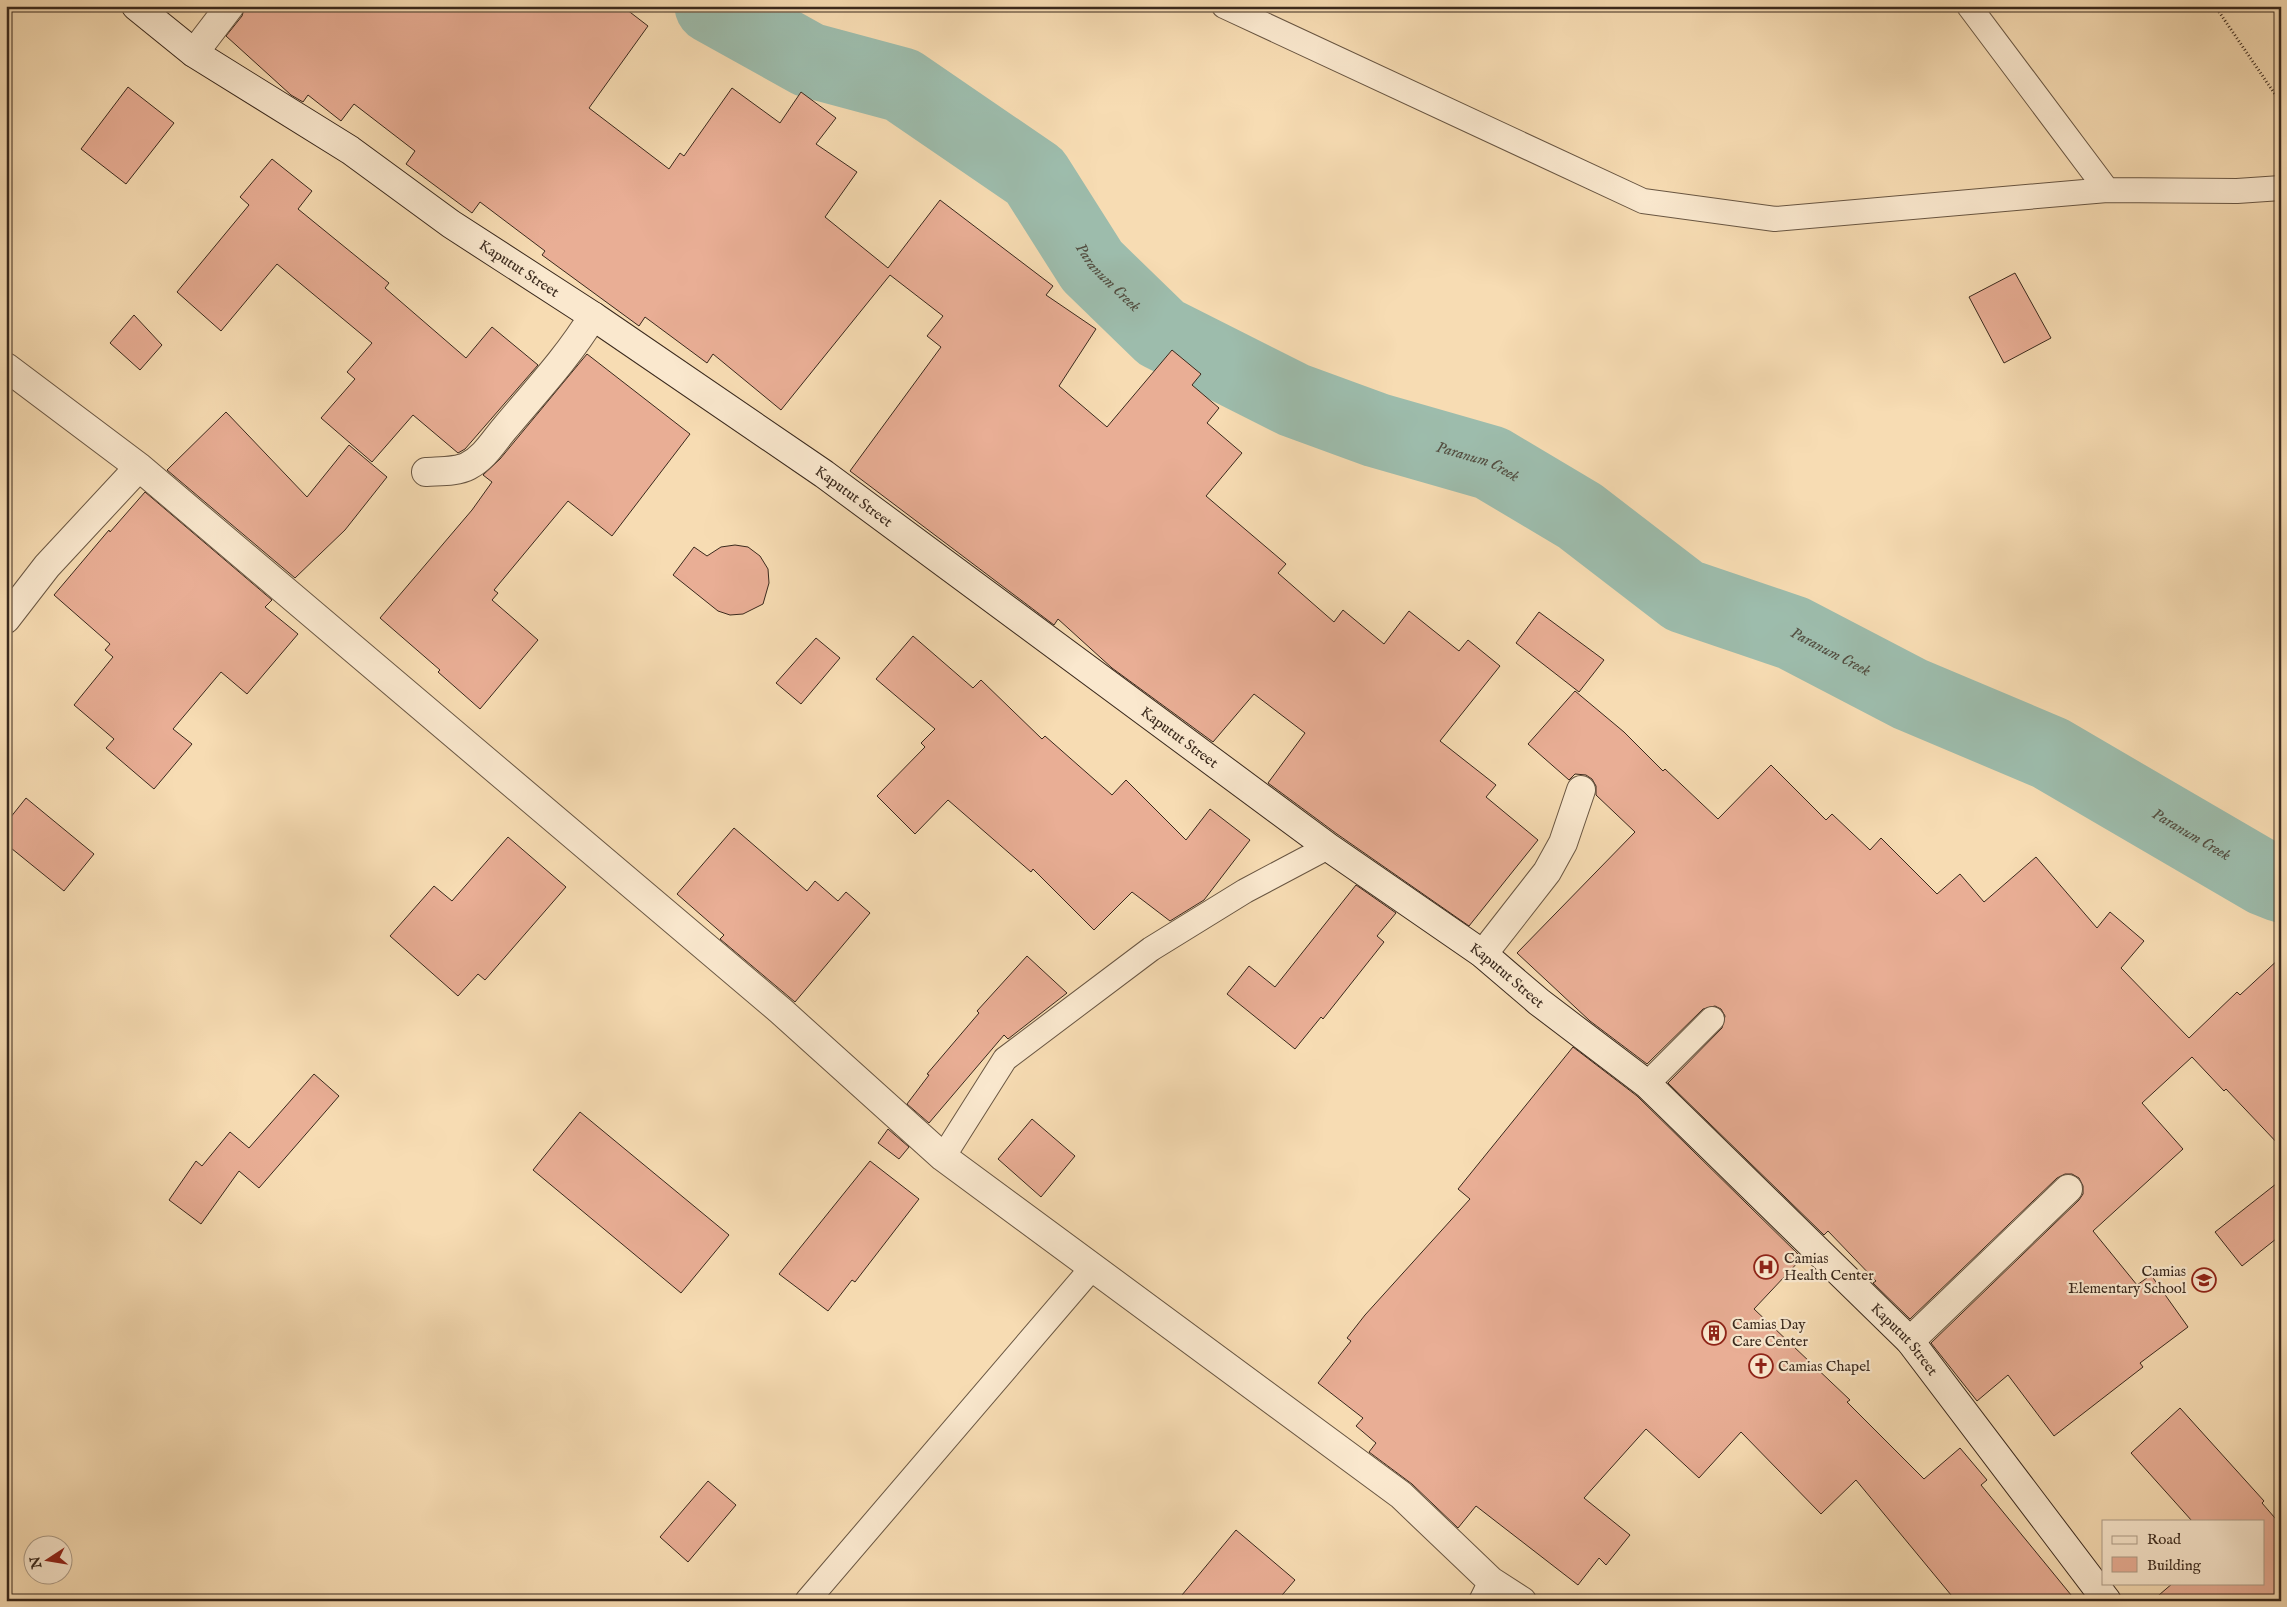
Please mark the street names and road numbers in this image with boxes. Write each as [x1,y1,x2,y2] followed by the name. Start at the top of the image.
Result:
[476,235,563,301] street label: Kaputut Street
[812,461,897,531] street label: Kaputut Street
[1137,702,1222,772] street label: Kaputut Street
[1466,938,1548,1012] street label: Kaputut Street
[1867,1299,1942,1379] street label: Kaputut Street

